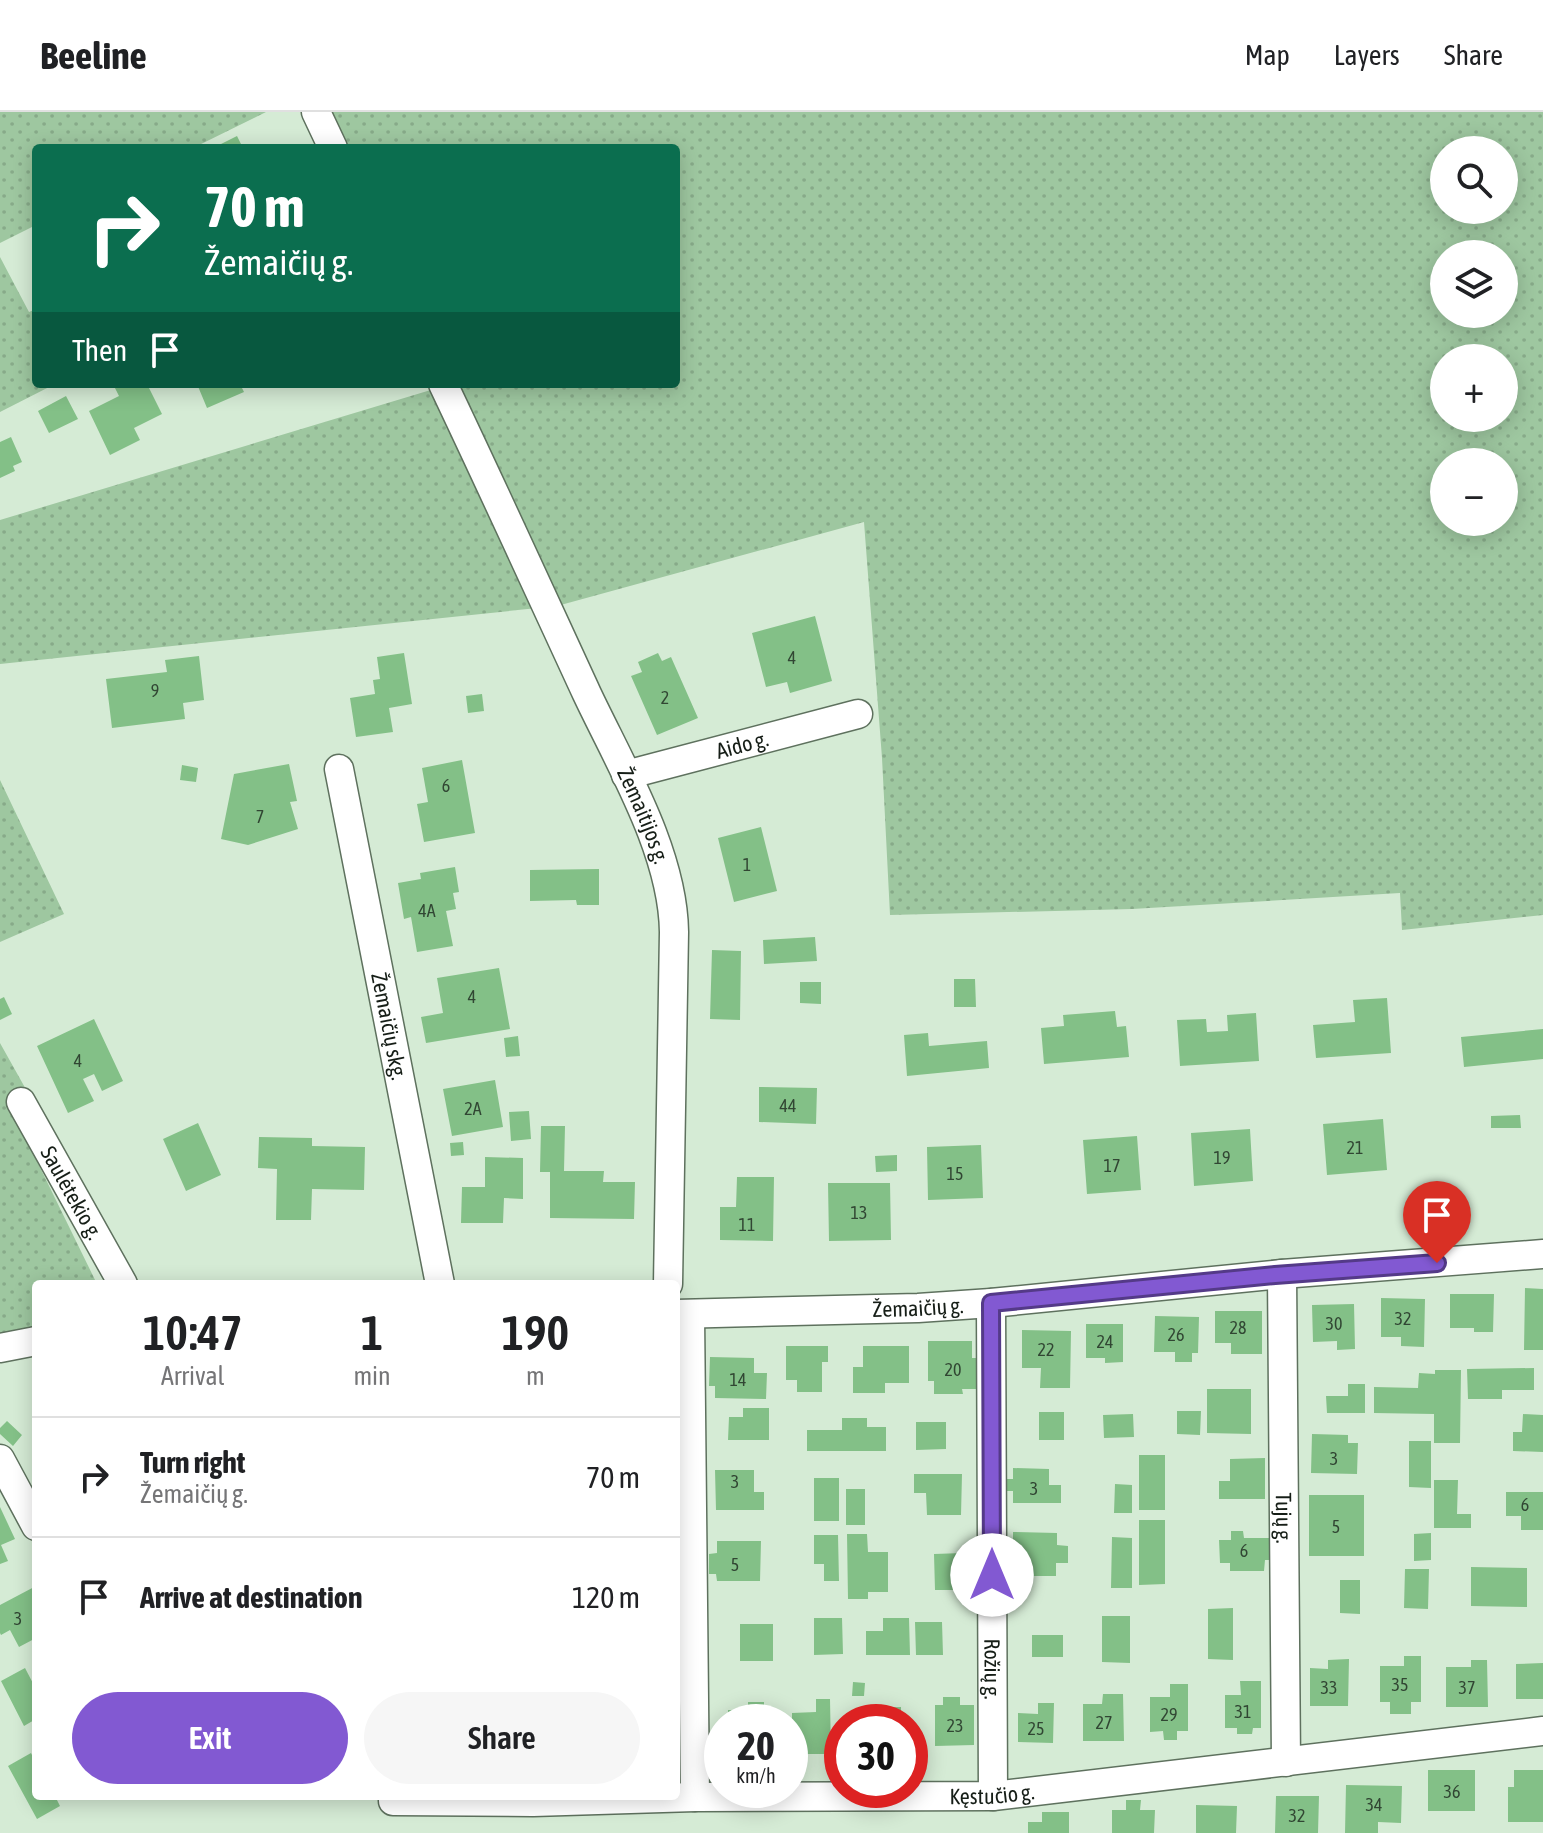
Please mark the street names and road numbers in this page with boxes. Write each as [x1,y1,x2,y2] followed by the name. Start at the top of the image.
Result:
[713,725,771,764] street label: Aido g.
[612,763,675,867] street label: Žemaitijos g.
[366,970,413,1082] street label: Žemaičių skg.
[35,1142,108,1244] street label: Saulėtekio g.
[872,1292,964,1322] street label: Žemaičių g.
[1271,1492,1297,1544] street label: Tujų g.
[979,1638,1006,1700] street label: Rožių g.
[949,1778,1036,1809] street label: Kęstučio g.

